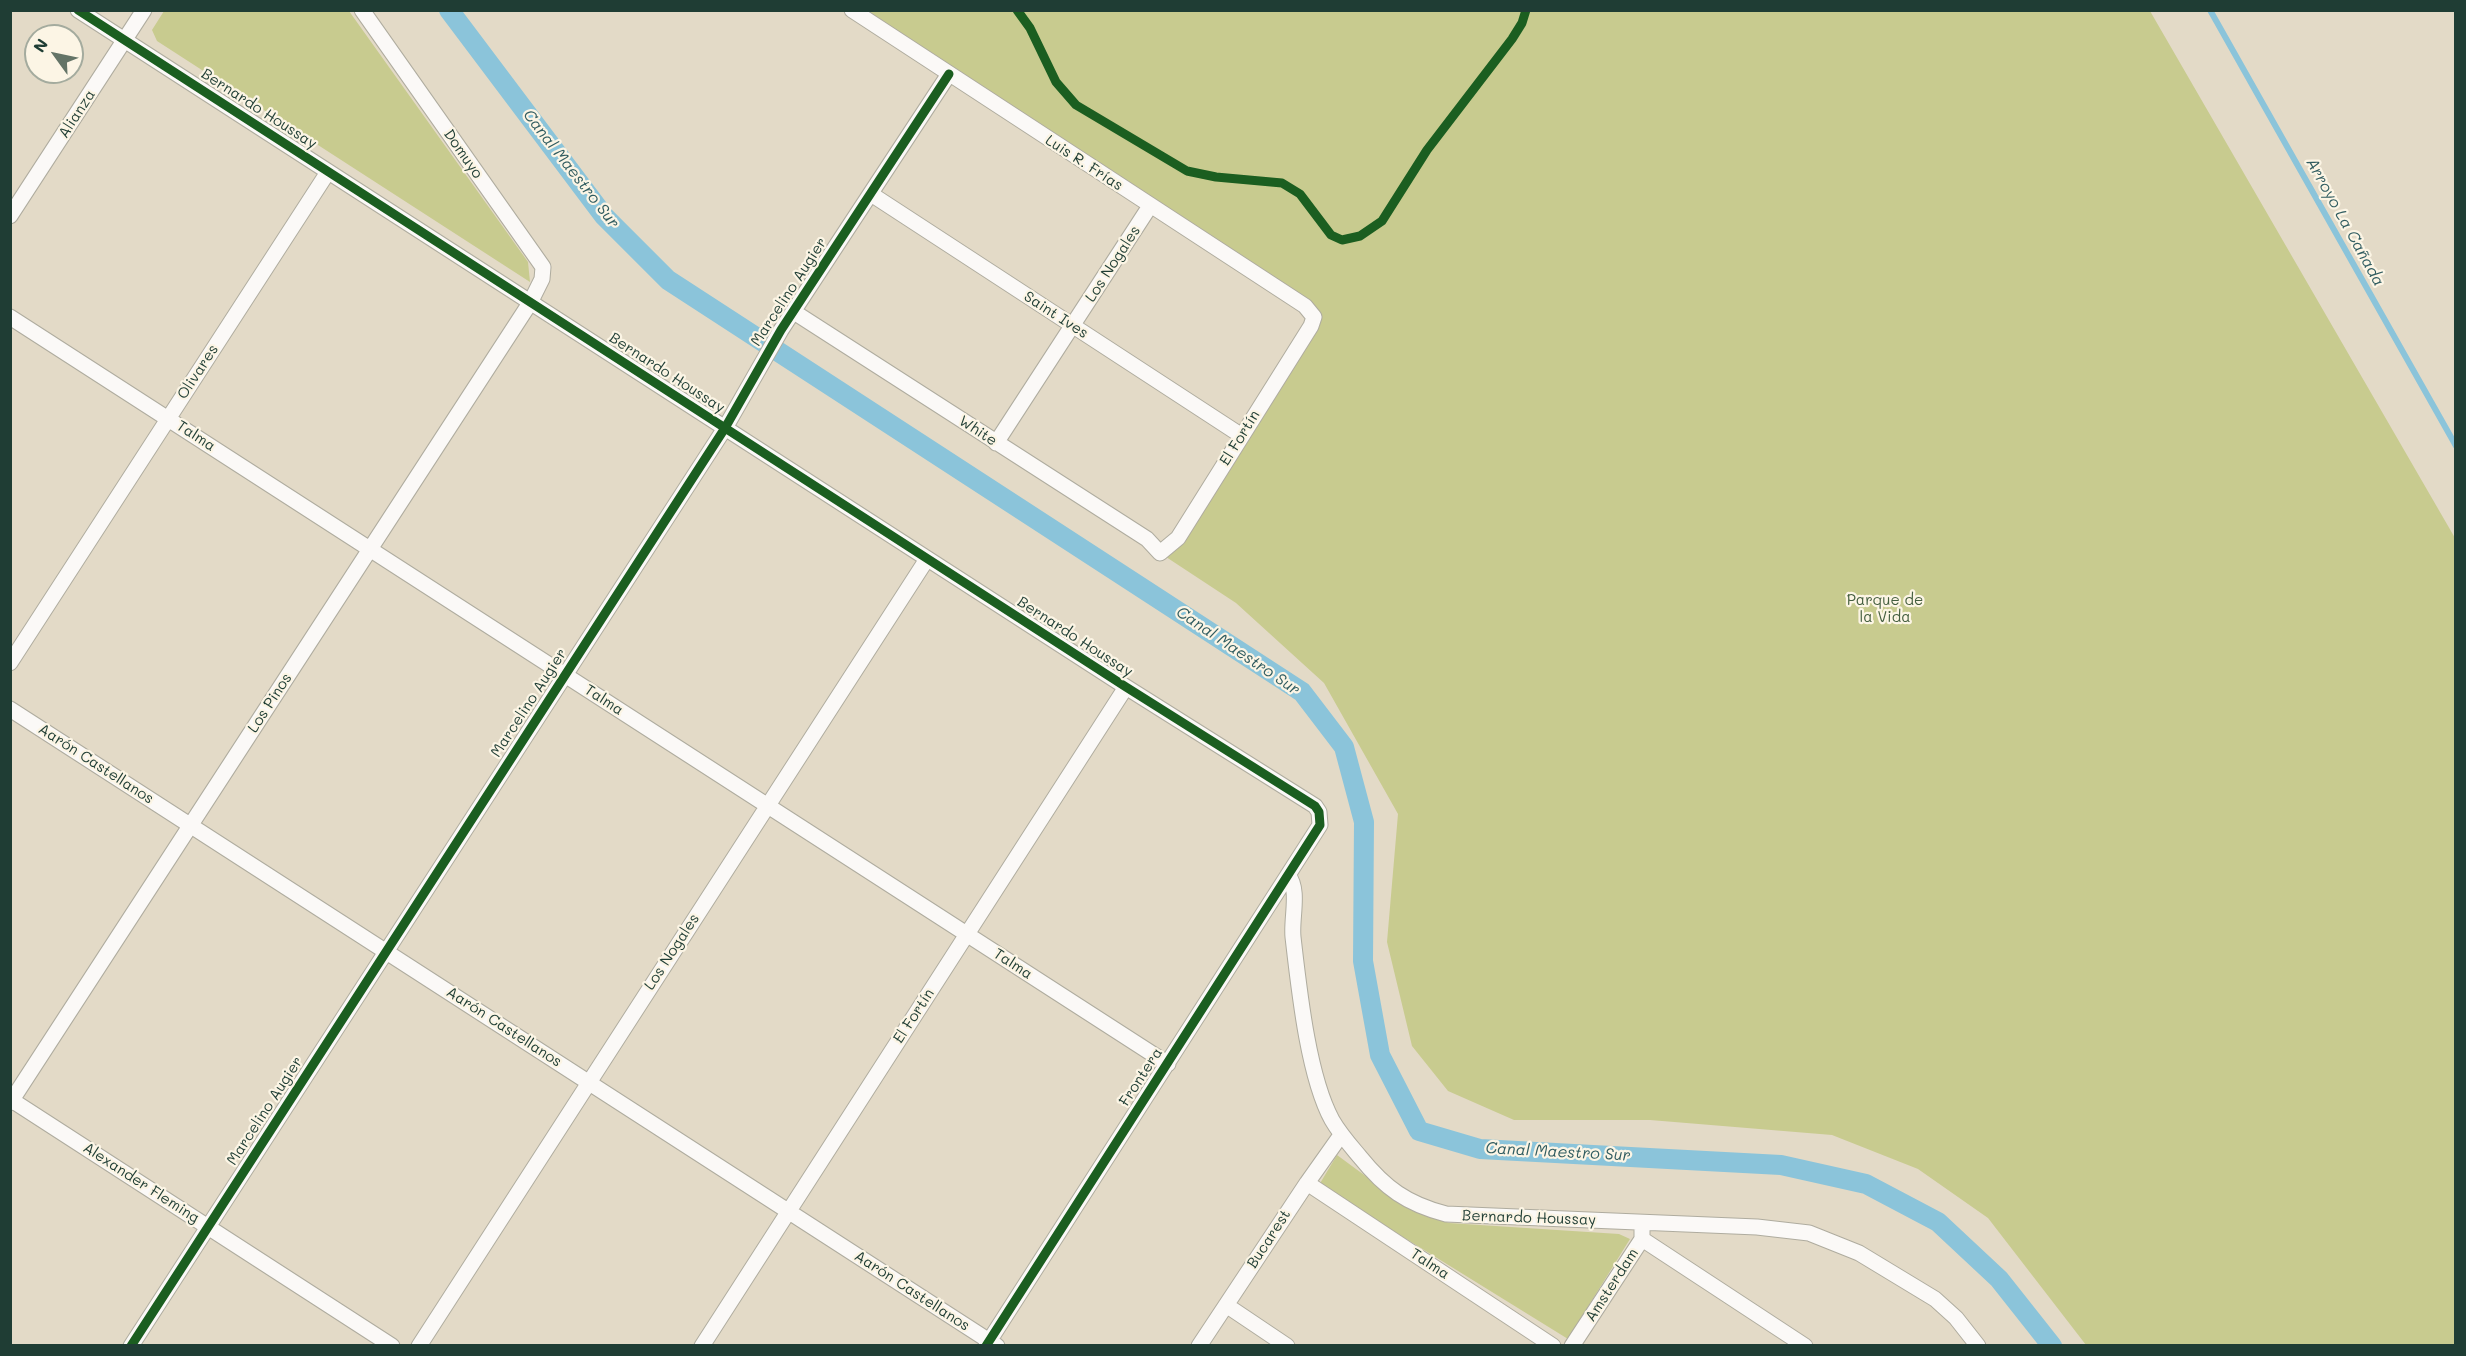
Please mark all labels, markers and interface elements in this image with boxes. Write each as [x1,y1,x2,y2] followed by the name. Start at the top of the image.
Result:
[24,24,84,84] north arrow
[28,34,52,56] text: N
[198,65,320,153] street label: Bernardo Houssay
[55,86,99,142] street label: Alianza
[519,106,623,232] water label: Canal Maestro Sur
[440,126,486,182] street label: Domuyo
[1042,131,1126,195] street label: Luis R. Frías
[2302,155,2388,289] water label: Arroyo La Cañada
[1082,223,1144,305] street label: Los Nogales
[747,234,831,350] street label: Marcelino Augier
[1020,288,1092,342] street label: Saint Ives
[606,329,728,417] street label: Bernardo Houssay
[174,341,222,403] street label: Olivares
[1216,407,1264,469] street label: El Fortín
[955,412,1001,450] street label: White
[173,417,219,455] street label: Talma
[1847,591,1923,626] park label: Parque de la Vida
[1014,593,1136,681] street label: Bernardo Houssay
[1172,602,1304,700] water label: Canal Maestro Sur
[487,645,571,761] street label: Marcelino Augier
[244,670,296,736] street label: Los Pinos
[581,681,627,719] street label: Talma
[35,720,157,808] street label: Aarón Castellanos
[641,911,703,993] street label: Los Nogales
[990,945,1036,983] street label: Talma
[443,983,565,1071] street label: Aarón Castellanos
[890,985,938,1047] street label: El Fortín
[1116,1044,1166,1110] street label: Frontera
[223,1053,307,1169] street label: Marcelino Augier
[80,1139,202,1227] street label: Alexander Fleming
[1485,1139,1631,1165] water label: Canal Maestro Sur
[1243,1206,1295,1272] street label: Bucarest
[1462,1207,1596,1229] street label: Bernardo Houssay
[1407,1245,1453,1283] street label: Talma
[1582,1245,1642,1325] street label: Amsterdam
[851,1247,973,1335] street label: Aarón Castellanos

